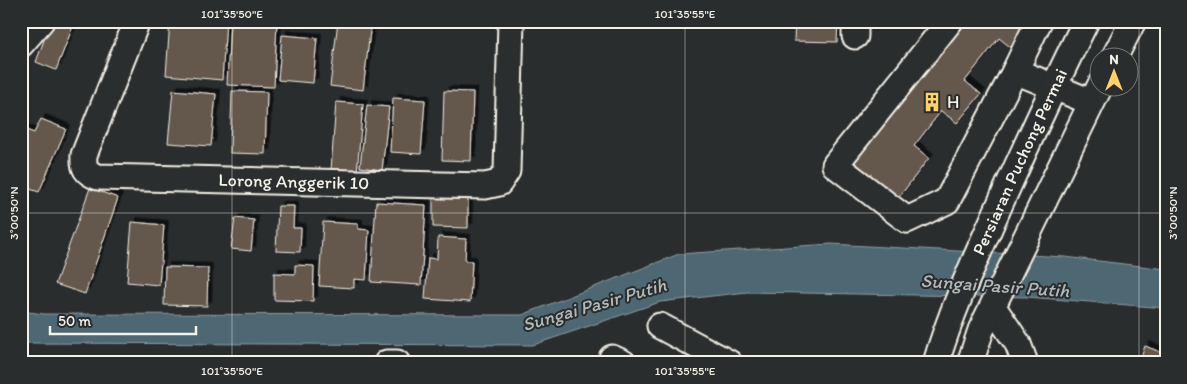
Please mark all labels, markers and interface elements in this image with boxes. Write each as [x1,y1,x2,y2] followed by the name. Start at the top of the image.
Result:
[201,7,263,21] text: 101°35'50"E
[655,7,716,21] text: 101°35'55"E
[1090,48,1140,98] north arrow
[1109,51,1119,68] text: N
[968,65,1072,259] street label: Persiaran Puchong Permai
[921,91,943,113] building icon: H
[947,91,959,113] place label: H
[218,169,369,194] street label: Lorong Anggerik 10
[7,186,21,240] text: 3°00'50"N
[1166,186,1180,240] text: 3°00'50"N
[920,269,1071,302] water label: Sungai Pasir Putih
[519,273,670,336] water label: Sungai Pasir Putih
[50,304,196,336] scale bar
[58,312,91,330] text: 50 m
[201,364,263,378] text: 101°35'50"E
[655,364,716,378] text: 101°35'55"E

